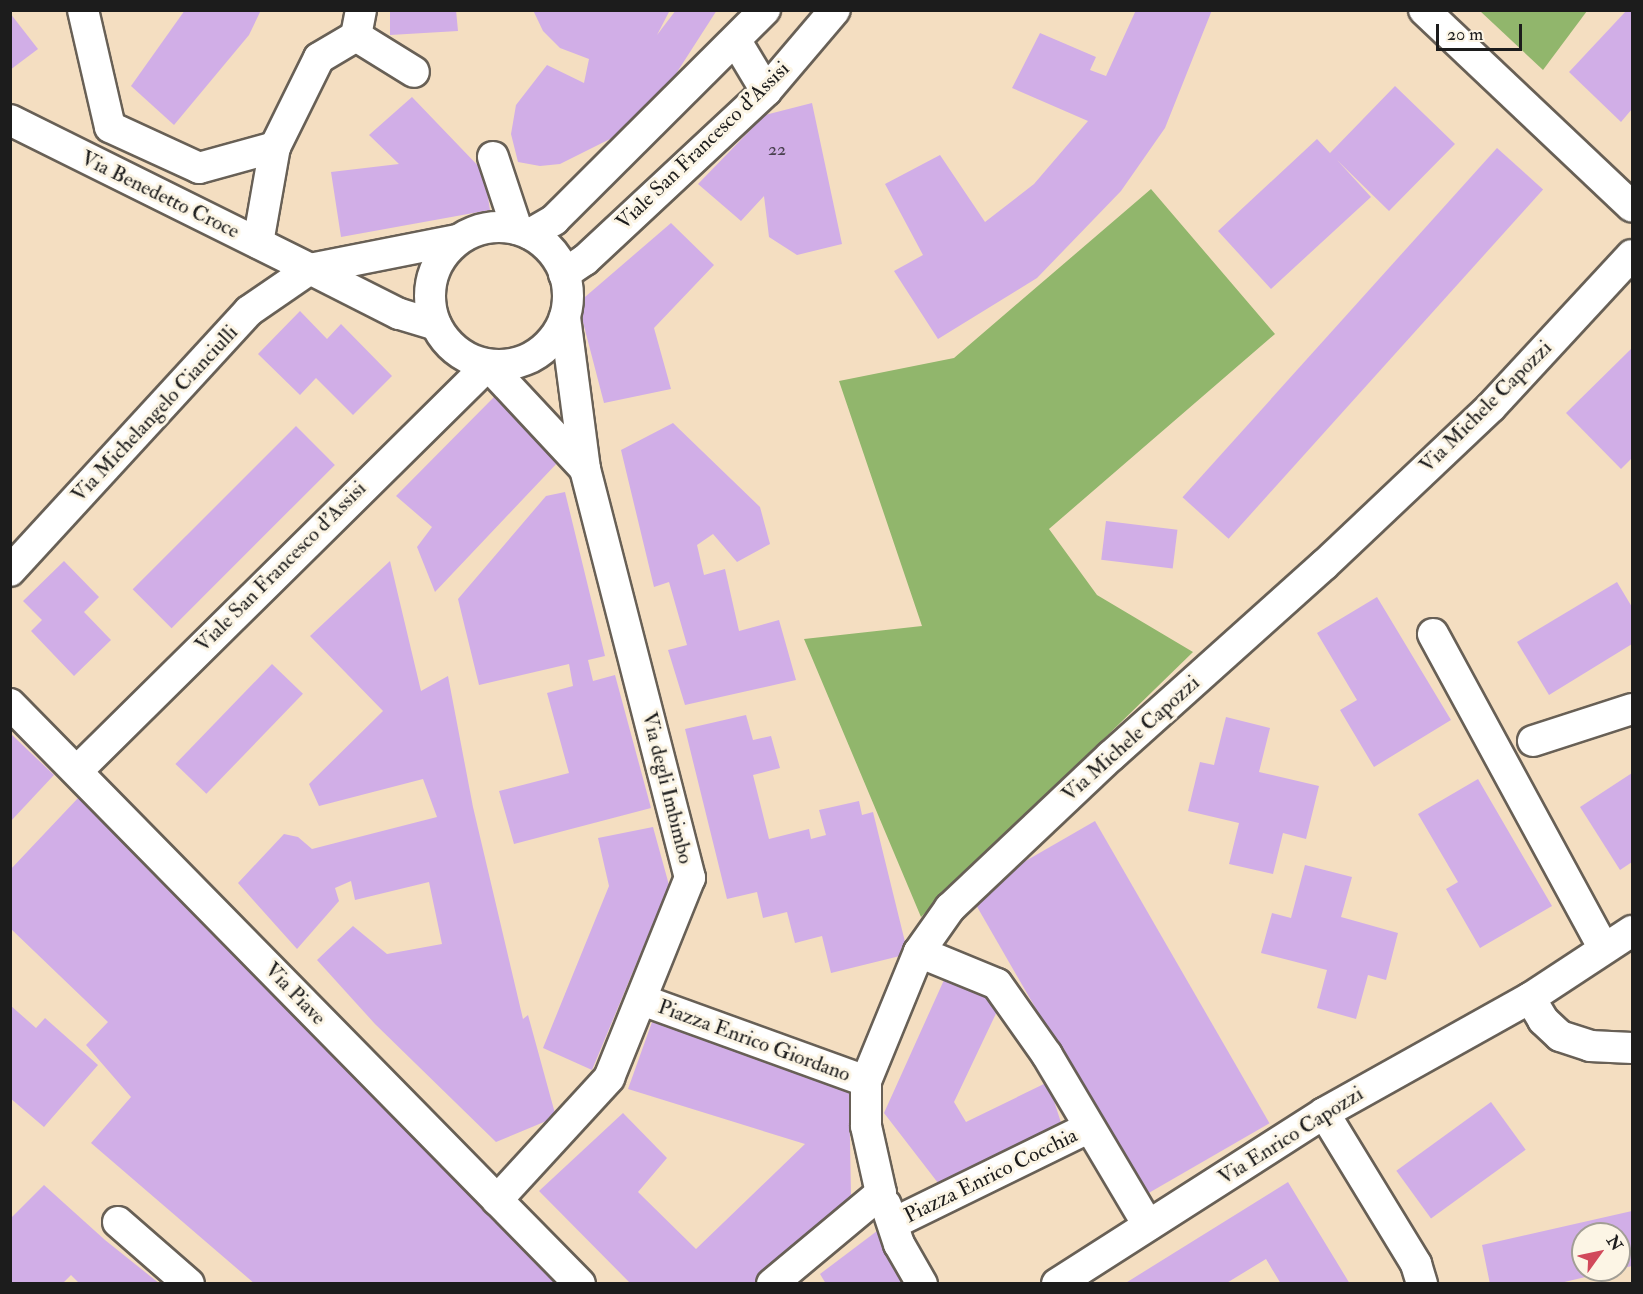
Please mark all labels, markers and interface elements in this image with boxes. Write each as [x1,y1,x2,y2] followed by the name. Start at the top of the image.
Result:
[1439,12,1524,50] scale bar
[1447,23,1483,46] text: 20 m
[611,57,795,235] street label: Viale San Francesco d'Assisi
[768,139,786,161] house number: 22
[77,146,243,244] street label: Via Benedetto Croce
[66,320,244,508] street label: Via Michelangelo Cianciulli
[1415,336,1557,478] street label: Via Michele Capozzi
[190,476,372,658] street label: Viale San Francesco d'Assisi
[1057,671,1205,807] street label: Via Michele Capozzi
[636,710,698,866] street label: Via degli Imbimbo
[259,957,331,1031] street label: Via Piave
[654,994,854,1088] street label: Piazza Enrico Giordano
[1214,1081,1368,1191] street label: Via Enrico Capozzi
[900,1123,1082,1229] street label: Piazza Enrico Cocchia
[1571,1222,1631,1282] north arrow
[1602,1232,1627,1255] text: N

